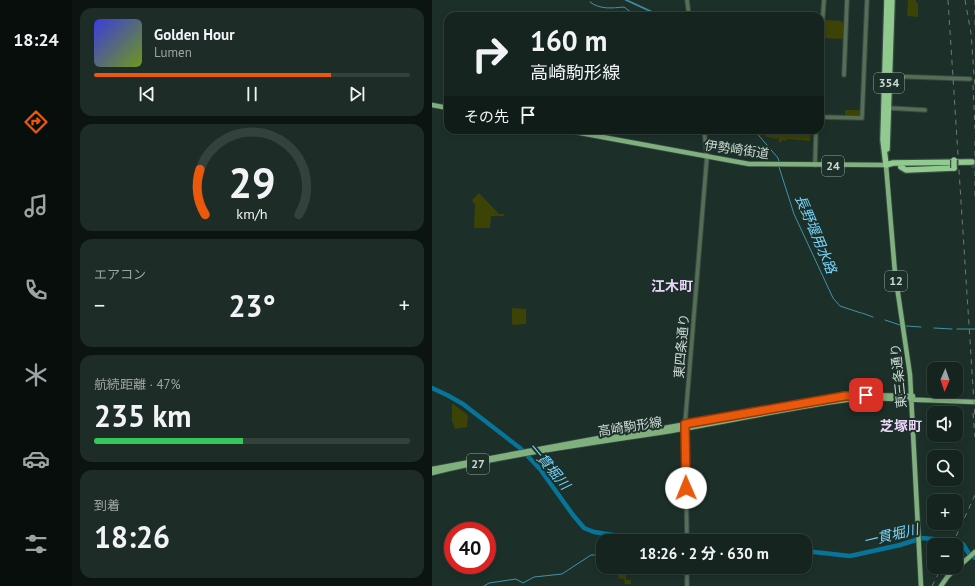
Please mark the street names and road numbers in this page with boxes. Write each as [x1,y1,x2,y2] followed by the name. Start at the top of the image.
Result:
[874,73,904,93] road number: 354
[704,137,770,162] street label: 伊勢崎街道
[822,156,844,176] road number: 24
[885,271,907,291] road number: 12
[670,313,693,379] street label: 東四条通り
[887,343,910,409] street label: 東三条通り
[597,413,664,440] street label: 高崎駒形線
[467,454,489,474] road number: 27

